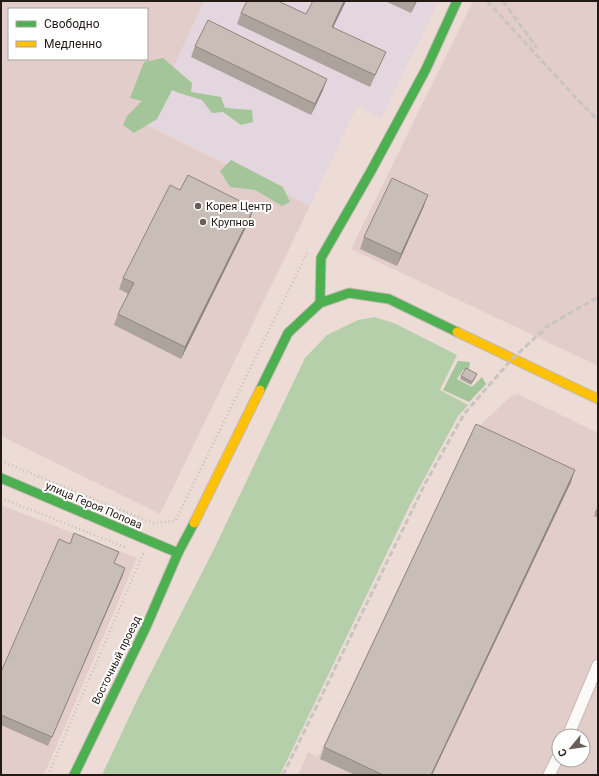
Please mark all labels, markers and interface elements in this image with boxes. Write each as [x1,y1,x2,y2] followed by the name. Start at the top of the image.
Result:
[8,8,148,60] legend
[44,17,100,31] text: Свободно
[44,37,102,51] text: Медленно
[206,200,272,213] place label: Корея Центр
[193,201,203,211] marker: Корея Центр
[211,216,255,229] place label: Крупнов
[198,217,208,227] marker: Крупнов
[43,479,144,532] street label: улица Героя Попова
[89,613,144,707] street label: Восточный проезд
[551,728,591,768] north arrow
[555,746,570,759] text: С

